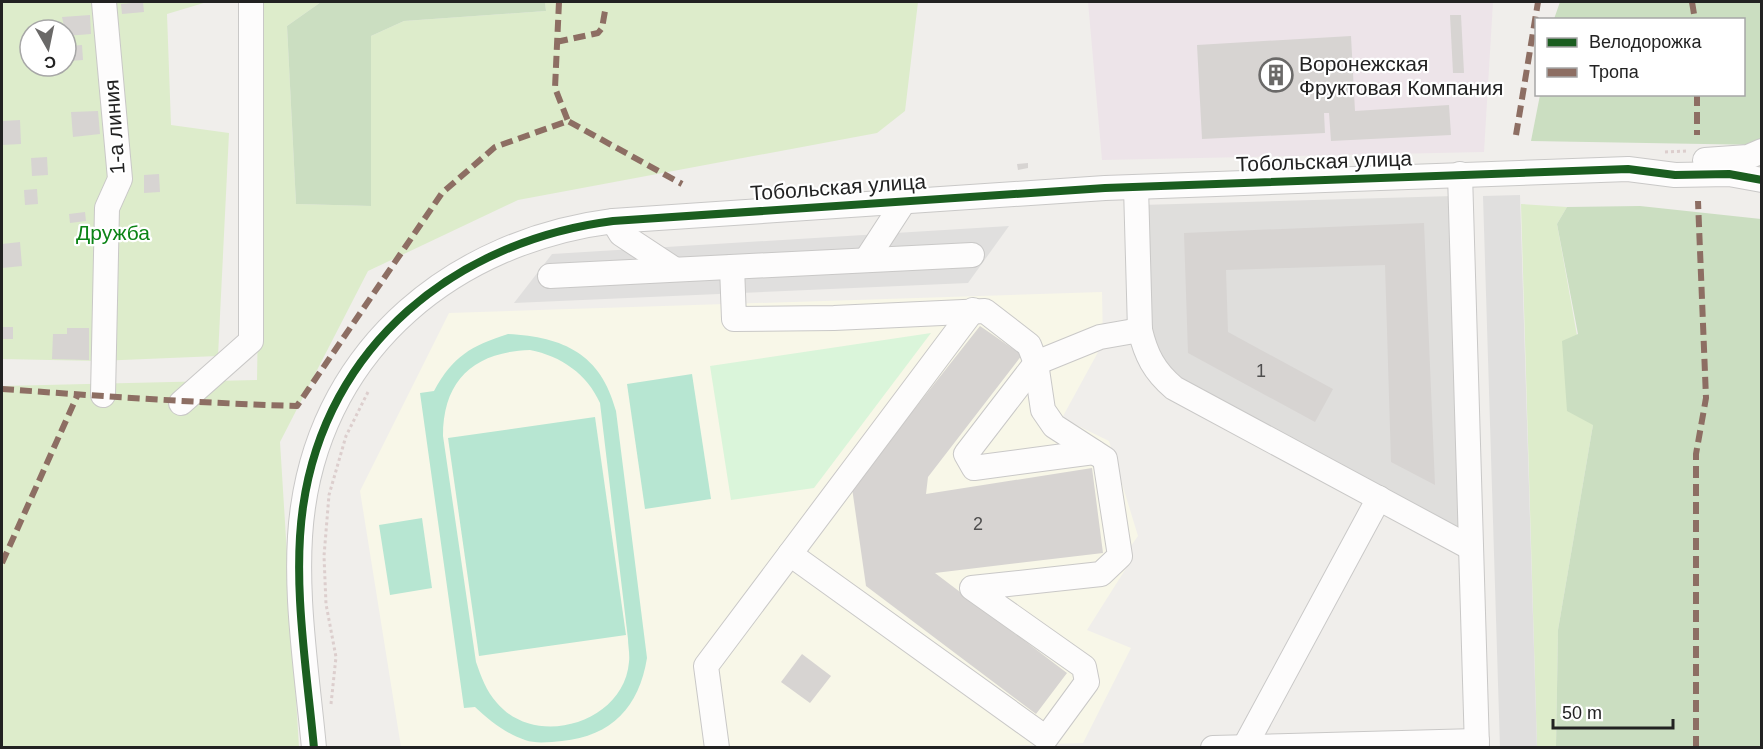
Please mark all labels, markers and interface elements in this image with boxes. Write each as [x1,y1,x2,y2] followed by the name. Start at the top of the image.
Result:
[18,18,78,78] north arrow
[1535,18,1745,96] legend
[1589,32,1702,52] text: Велодорожка
[1299,52,1503,99] place label: Воронежская Фруктовая Компания
[43,53,57,72] text: С
[1258,57,1294,93] building icon: Воронежская Фруктовая Компания
[1589,62,1640,82] text: Тропа
[99,79,129,175] street label: 1-а линия
[1236,146,1413,176] street label: Тобольская улица
[749,169,927,205] street label: Тобольская улица
[76,221,150,244] park label: Дружба
[1256,361,1266,381] house number: 1
[973,514,983,534] house number: 2
[1553,692,1673,730] scale bar
[1562,703,1602,723] text: 50 m

